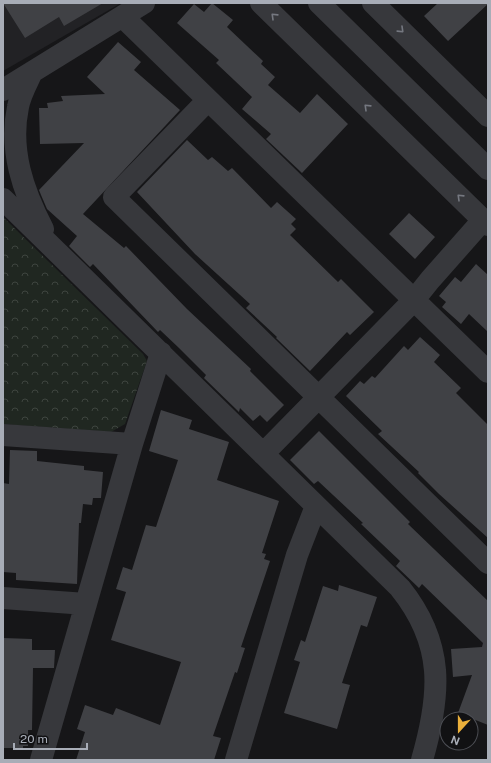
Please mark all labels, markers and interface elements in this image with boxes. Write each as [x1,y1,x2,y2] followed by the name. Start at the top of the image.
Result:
[271,13,279,21] one-way arrow
[396,25,404,33] one-way arrow
[364,104,372,111] one-way arrow
[457,194,465,202] one-way arrow
[439,711,479,751] north arrow
[14,725,87,751] scale bar
[20,732,48,746] text: 20 m
[449,733,462,747] text: N

